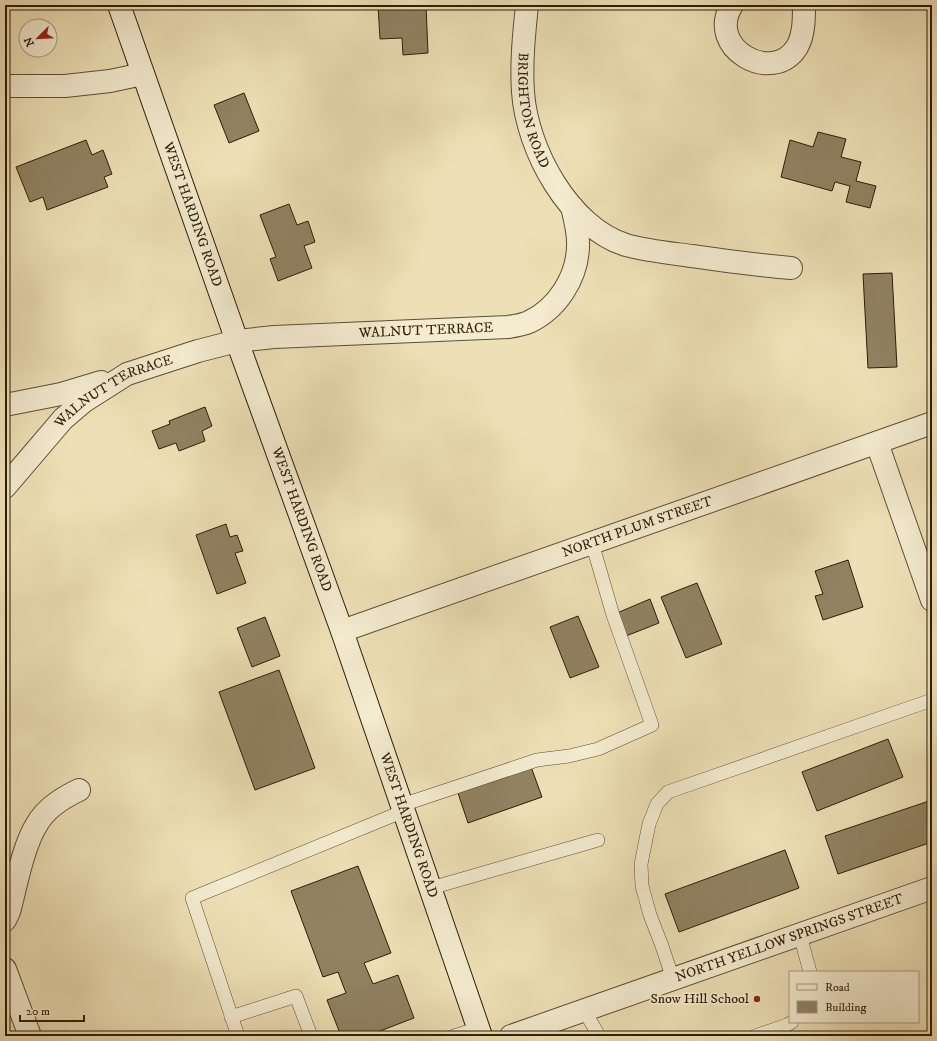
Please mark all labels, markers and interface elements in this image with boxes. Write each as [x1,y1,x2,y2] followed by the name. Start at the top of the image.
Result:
[18,18,58,58] north arrow
[22,35,38,49] text: N
[513,52,553,171] street label: BRIGHTON ROAD
[159,139,226,289] street label: WEST HARDING ROAD
[357,319,494,342] street label: WALNUT TERRACE
[50,351,175,432] street label: WALNUT TERRACE
[267,444,336,594] street label: WEST HARDING ROAD
[560,492,715,562] street label: NORTH PLUM STREET
[375,749,442,900] street label: WEST HARDING ROAD
[673,890,906,987] street label: NORTH YELLOW SPRINGS STREET
[789,971,919,1023] legend
[825,980,850,995] text: Road
[650,990,750,1008] place label: Snow Hill School
[752,994,762,1004] marker: Snow Hill School
[20,997,84,1023] scale bar
[825,1000,866,1015] text: Building
[26,1004,50,1019] text: 20 m

